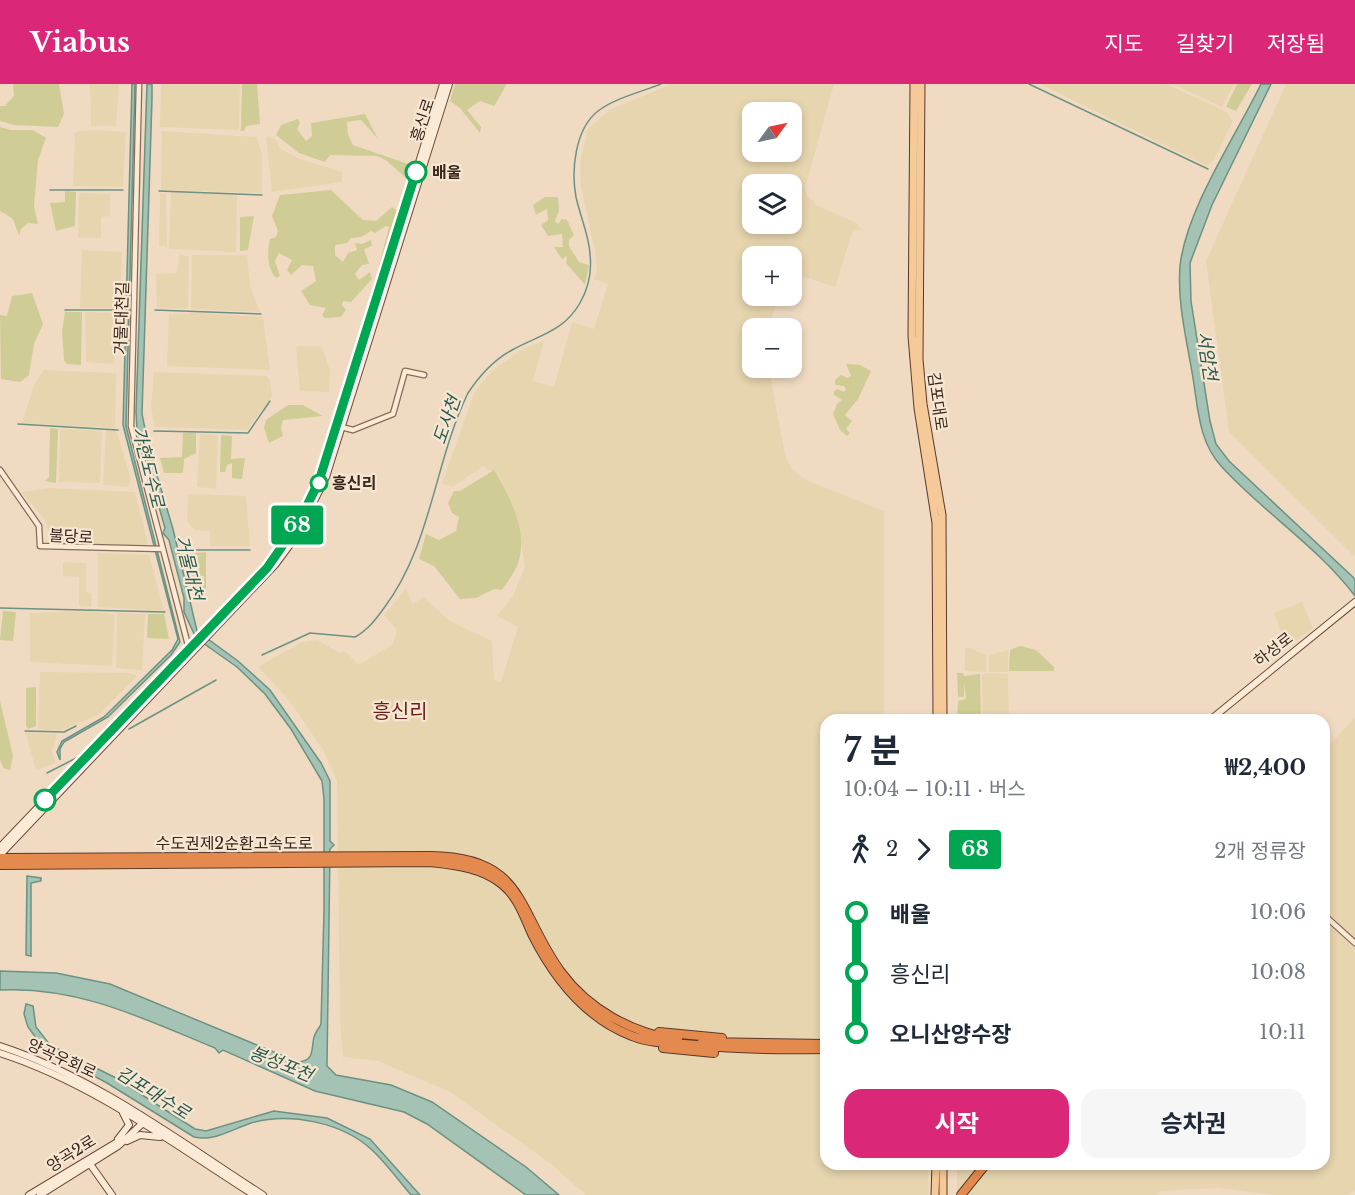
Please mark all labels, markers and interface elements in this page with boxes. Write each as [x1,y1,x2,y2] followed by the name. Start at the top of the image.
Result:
[30,25,130,60] text: Viabus
[1104,31,1143,57] text: 지도
[1176,31,1234,57] text: 길찾기
[1267,31,1325,57] text: 저장됨
[406,96,438,144] street label: 흥신로
[742,102,802,162] north arrow
[742,102,802,378] map controls
[405,161,427,183] marker: 배울
[432,162,461,182] place label: 배울
[742,174,802,234] button: layers
[742,246,802,306] button: +
[110,281,132,355] street label: 거물대천길
[742,318,802,378] button: −
[1192,330,1222,385] water label: 서암천
[924,370,952,432] street label: 김포대로
[429,391,466,447] water label: 도사천
[127,424,169,511] water label: 가현도수로
[332,473,376,493] place label: 흥신리
[310,474,328,492] marker: 흥신리
[270,506,324,544] line badge: 68
[283,512,311,538] text: 68
[48,525,94,547] street label: 불당로
[170,533,208,605] water label: 거물대천
[1249,627,1297,670] street label: 하성로
[372,699,428,723] district label: 흥신리
[844,730,900,771] text: 7 분
[1225,754,1306,781] text: ₩2,400
[844,777,1026,801] text: 10:04 – 10:11 · 버스
[34,789,56,811] unlabelled marker
[155,833,313,853] street label: 수도권제2순환고속도로
[844,833,877,866] icon: walk
[907,833,940,866] icon: forward
[961,836,989,862] text: 68
[886,837,898,861] text: 2
[1214,839,1306,863] text: 2개 정류장
[1250,900,1306,924] text: 10:06
[890,901,930,928] text: 배울
[1251,960,1306,984] text: 10:08
[890,961,951,988] text: 흥신리
[1259,1020,1306,1044] text: 10:11
[890,1021,1011,1048] text: 오니산양수장
[24,1034,100,1082] street label: 양곡우회로
[246,1041,318,1088] water label: 봉성포천
[112,1062,195,1125] water label: 김포대수로
[844,1089,1069,1158] button: 시작
[1081,1089,1306,1158] button: 승차권
[43,1130,99,1176] street label: 양곡2로

